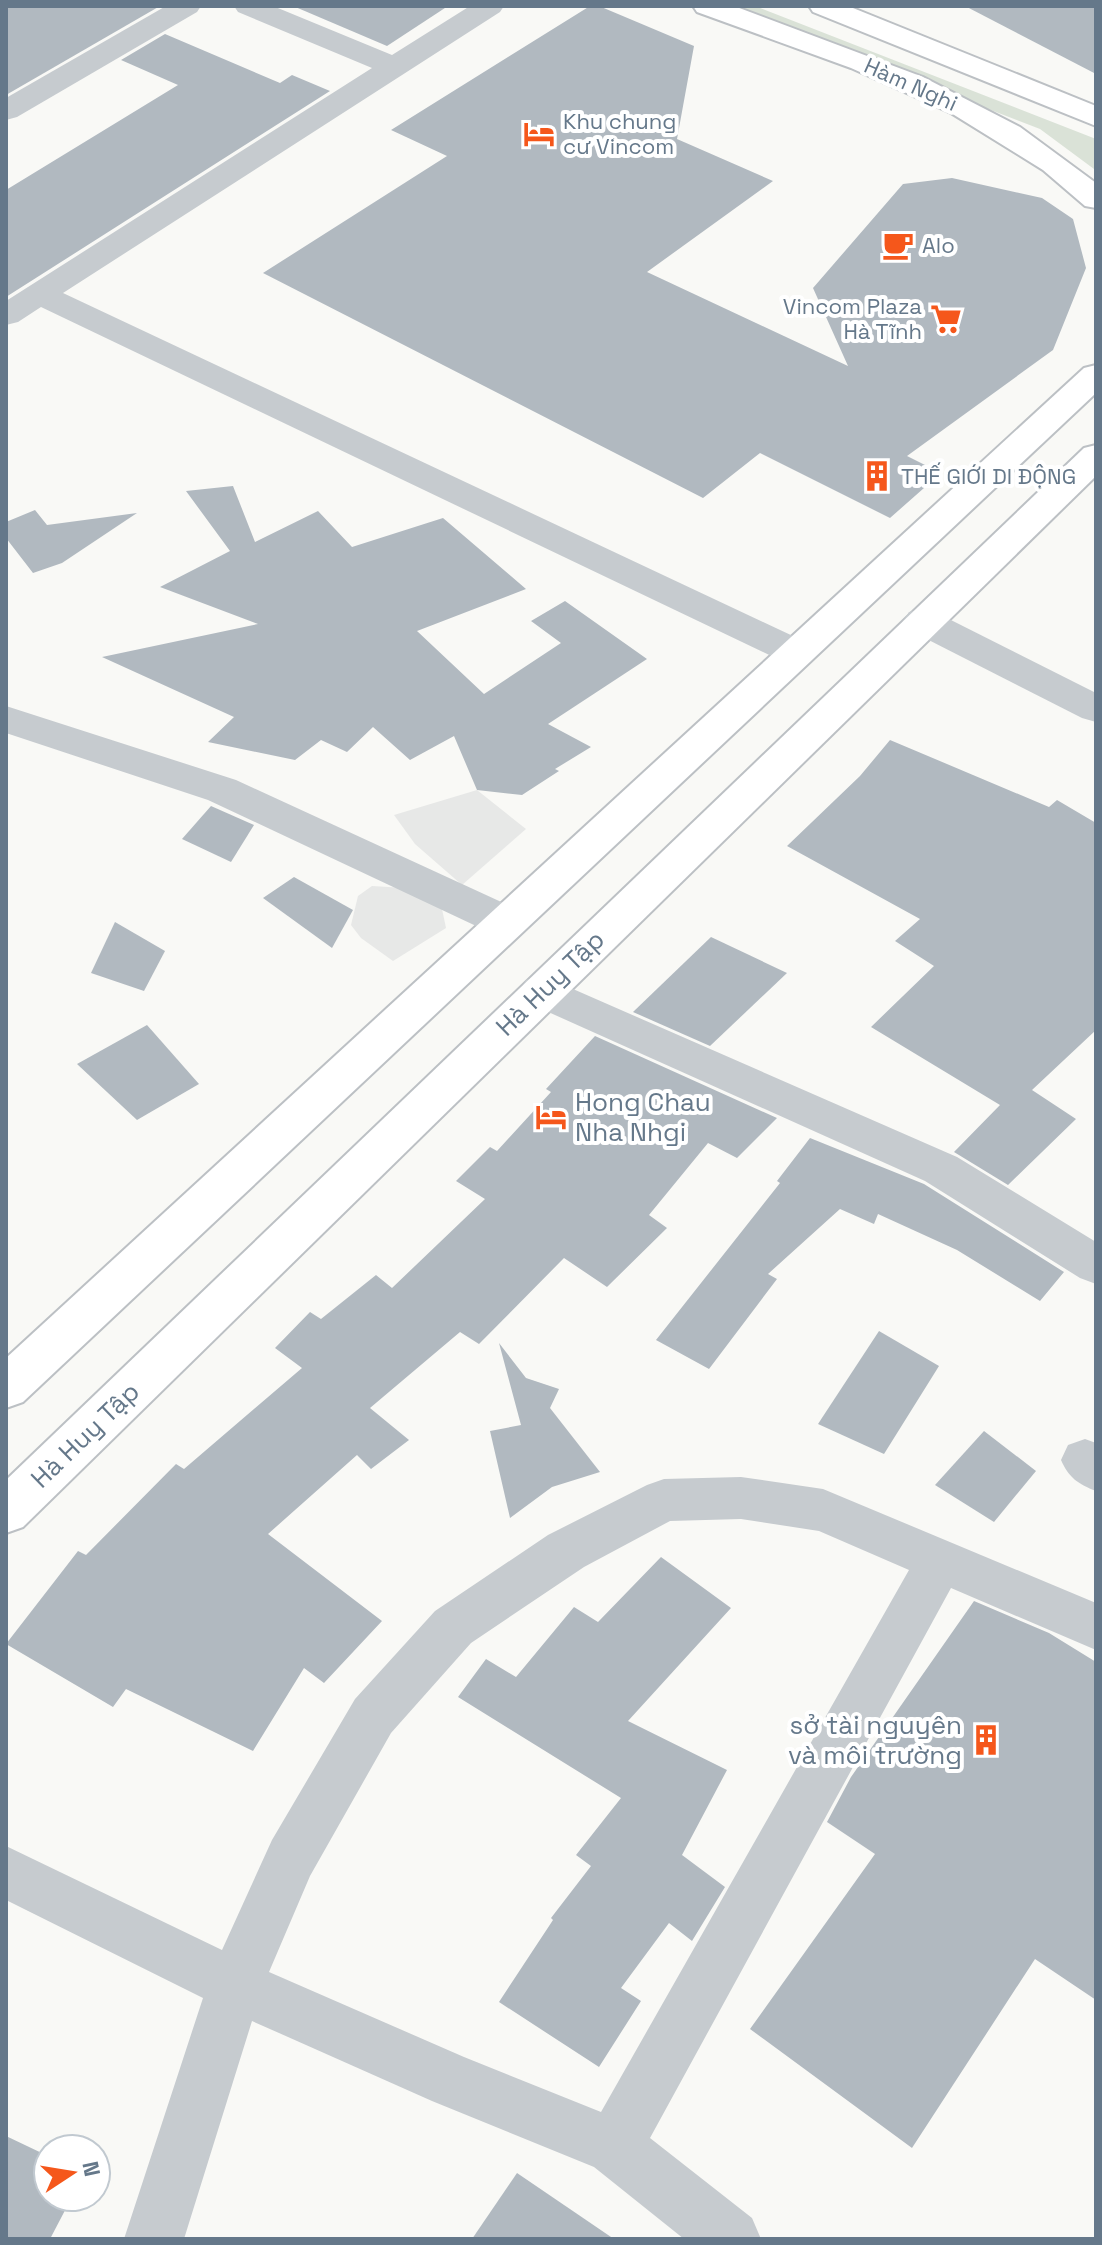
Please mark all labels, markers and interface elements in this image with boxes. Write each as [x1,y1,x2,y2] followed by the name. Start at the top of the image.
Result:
[860,51,962,117] street label: Hàm Nghi
[563,107,676,160] place label: Khu chung cư Vincom
[522,117,556,151] hotel icon: Khu chung cư Vincom
[881,228,915,262] cafe icon: Alo
[922,231,955,259] place label: Alo
[783,292,922,345] place label: Vincom Plaza Hà Tĩnh
[929,302,963,336] supermarket icon: Vincom Plaza Hà Tĩnh
[860,459,894,493] building icon: THẾ GIỚI DI ĐỘNG
[901,462,1076,490] place label: THẾ GIỚI DI ĐỘNG
[488,923,612,1043] street label: Hà Huy Tập
[575,1085,711,1149] place label: Hong Chau Nha Nhgi
[534,1100,568,1134] hotel icon: Hong Chau Nha Nhgi
[23,1375,147,1495] street label: Hà Huy Tập
[788,1708,962,1772] place label: sở tài nguyên và môi trường
[969,1723,1003,1757] building icon: sở tài nguyên và môi trường
[32,2133,112,2213] north arrow
[76,2159,107,2179] text: N

